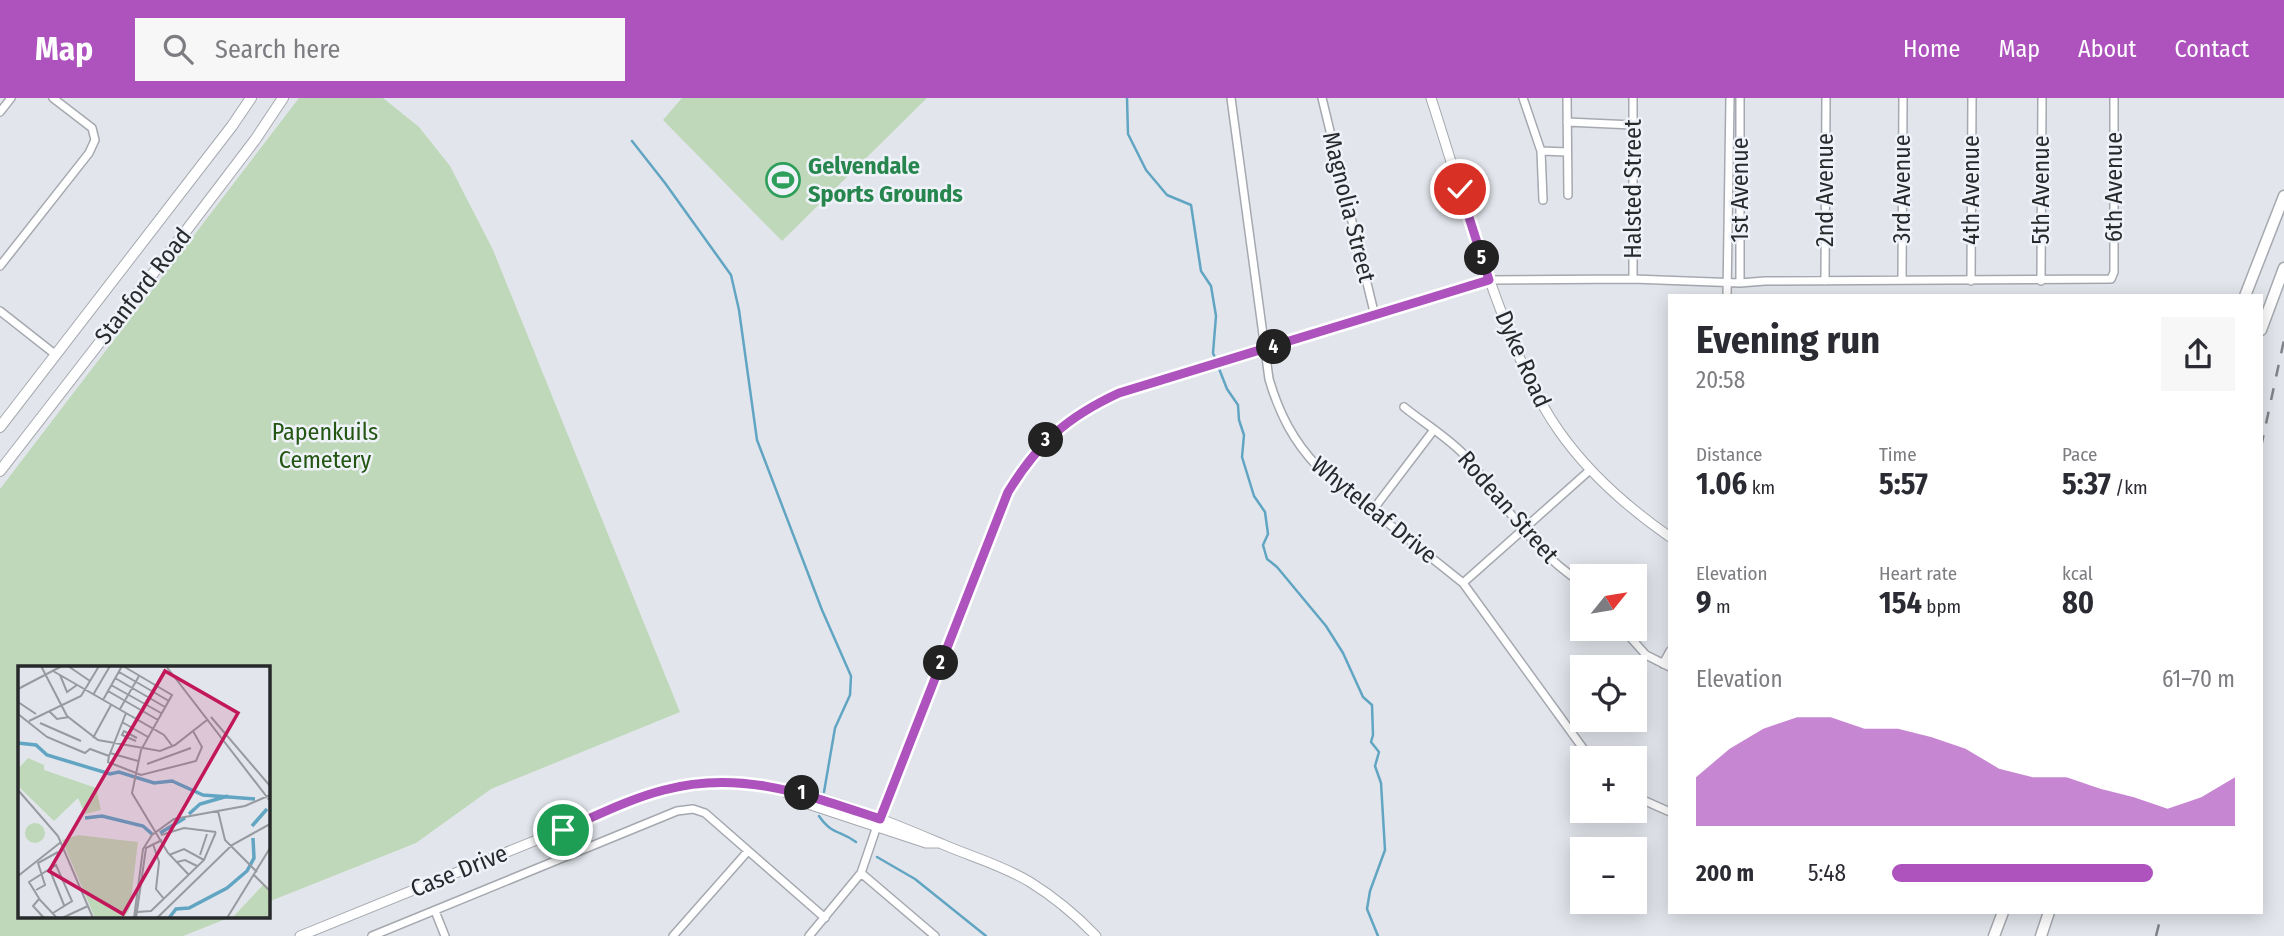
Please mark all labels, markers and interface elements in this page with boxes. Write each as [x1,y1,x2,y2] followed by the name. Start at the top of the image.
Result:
[135,18,625,81] search box
[35,29,93,69] text: Map
[159,30,197,68] icon: search
[215,34,340,65] text: Search here
[1903,35,1960,63] text: Home
[1998,35,2040,63] text: Map
[2078,35,2136,63] text: About
[2174,35,2249,63] text: Contact
[1619,119,1647,259] street label: Halsted Street
[1317,129,1381,285] street label: Magnolia Street
[2100,132,2128,242] street label: 6th Avenue
[1811,133,1839,247] street label: 2nd Avenue
[1888,134,1916,244] street label: 3rd Avenue
[1957,135,1985,245] street label: 4th Avenue
[2027,135,2055,245] street label: 5th Avenue
[1726,137,1754,243] street label: 1st Avenue
[808,152,963,208] place label: Gelvendale Sports Grounds
[1430,159,1490,219] pin
[764,161,802,199] sports icon: Gelvendale Sports Grounds
[1441,170,1479,208] icon: check
[89,222,197,350] street label: Stanford Road
[1464,240,1500,276] pin: 5
[1477,246,1486,269] text: 5
[1489,306,1557,412] street label: Dyke Road
[1696,317,1880,363] text: Evening run
[2161,317,2235,391] button: share
[1256,330,1292,364] pin: 4
[1269,335,1278,358] text: 4
[1696,366,1745,394] text: 20:58
[272,418,378,474] park label: Papenkuils Cemetery
[1028,422,1064,458] pin: 3
[1041,428,1050,451] text: 3
[1696,443,1763,466] text: Distance
[1879,443,1917,466] text: Time
[2062,443,2097,466] text: Pace
[1452,445,1564,569] street label: Rodean Street
[1305,451,1443,569] street label: Whyteleaf Drive
[1696,466,1747,502] text: 1.06
[1879,466,1928,502] text: 5:57
[2062,466,2111,502] text: 5:37
[1747,476,1775,499] text: km
[2111,476,2148,499] text: /km
[1696,562,1768,585] text: Elevation
[1879,562,1957,585] text: Heart rate
[2062,562,2093,585] text: kcal
[1570,564,1647,640] north arrow
[1570,564,1647,914] map controls
[1696,585,1712,621] text: 9
[1879,585,1922,621] text: 154
[2062,585,2094,621] text: 80
[1712,595,1731,618] text: m
[1922,595,1961,618] text: bpm
[923,646,958,680] pin: 2
[936,651,945,674] text: 2
[1570,655,1647,732] button: locate
[1696,665,1783,693] text: Elevation
[2162,665,2235,693] text: 61–70 m
[18,666,270,918] inset map
[1570,746,1647,823] button: +
[784,776,820,810] pin: 1
[797,781,806,804] text: 1
[533,800,593,860] pin
[544,811,582,849] icon: arrive
[1570,837,1647,914] button: −
[406,839,512,903] street label: Case Drive
[1696,859,1754,887] text: 200 m
[1808,859,1846,887] text: 5:48

